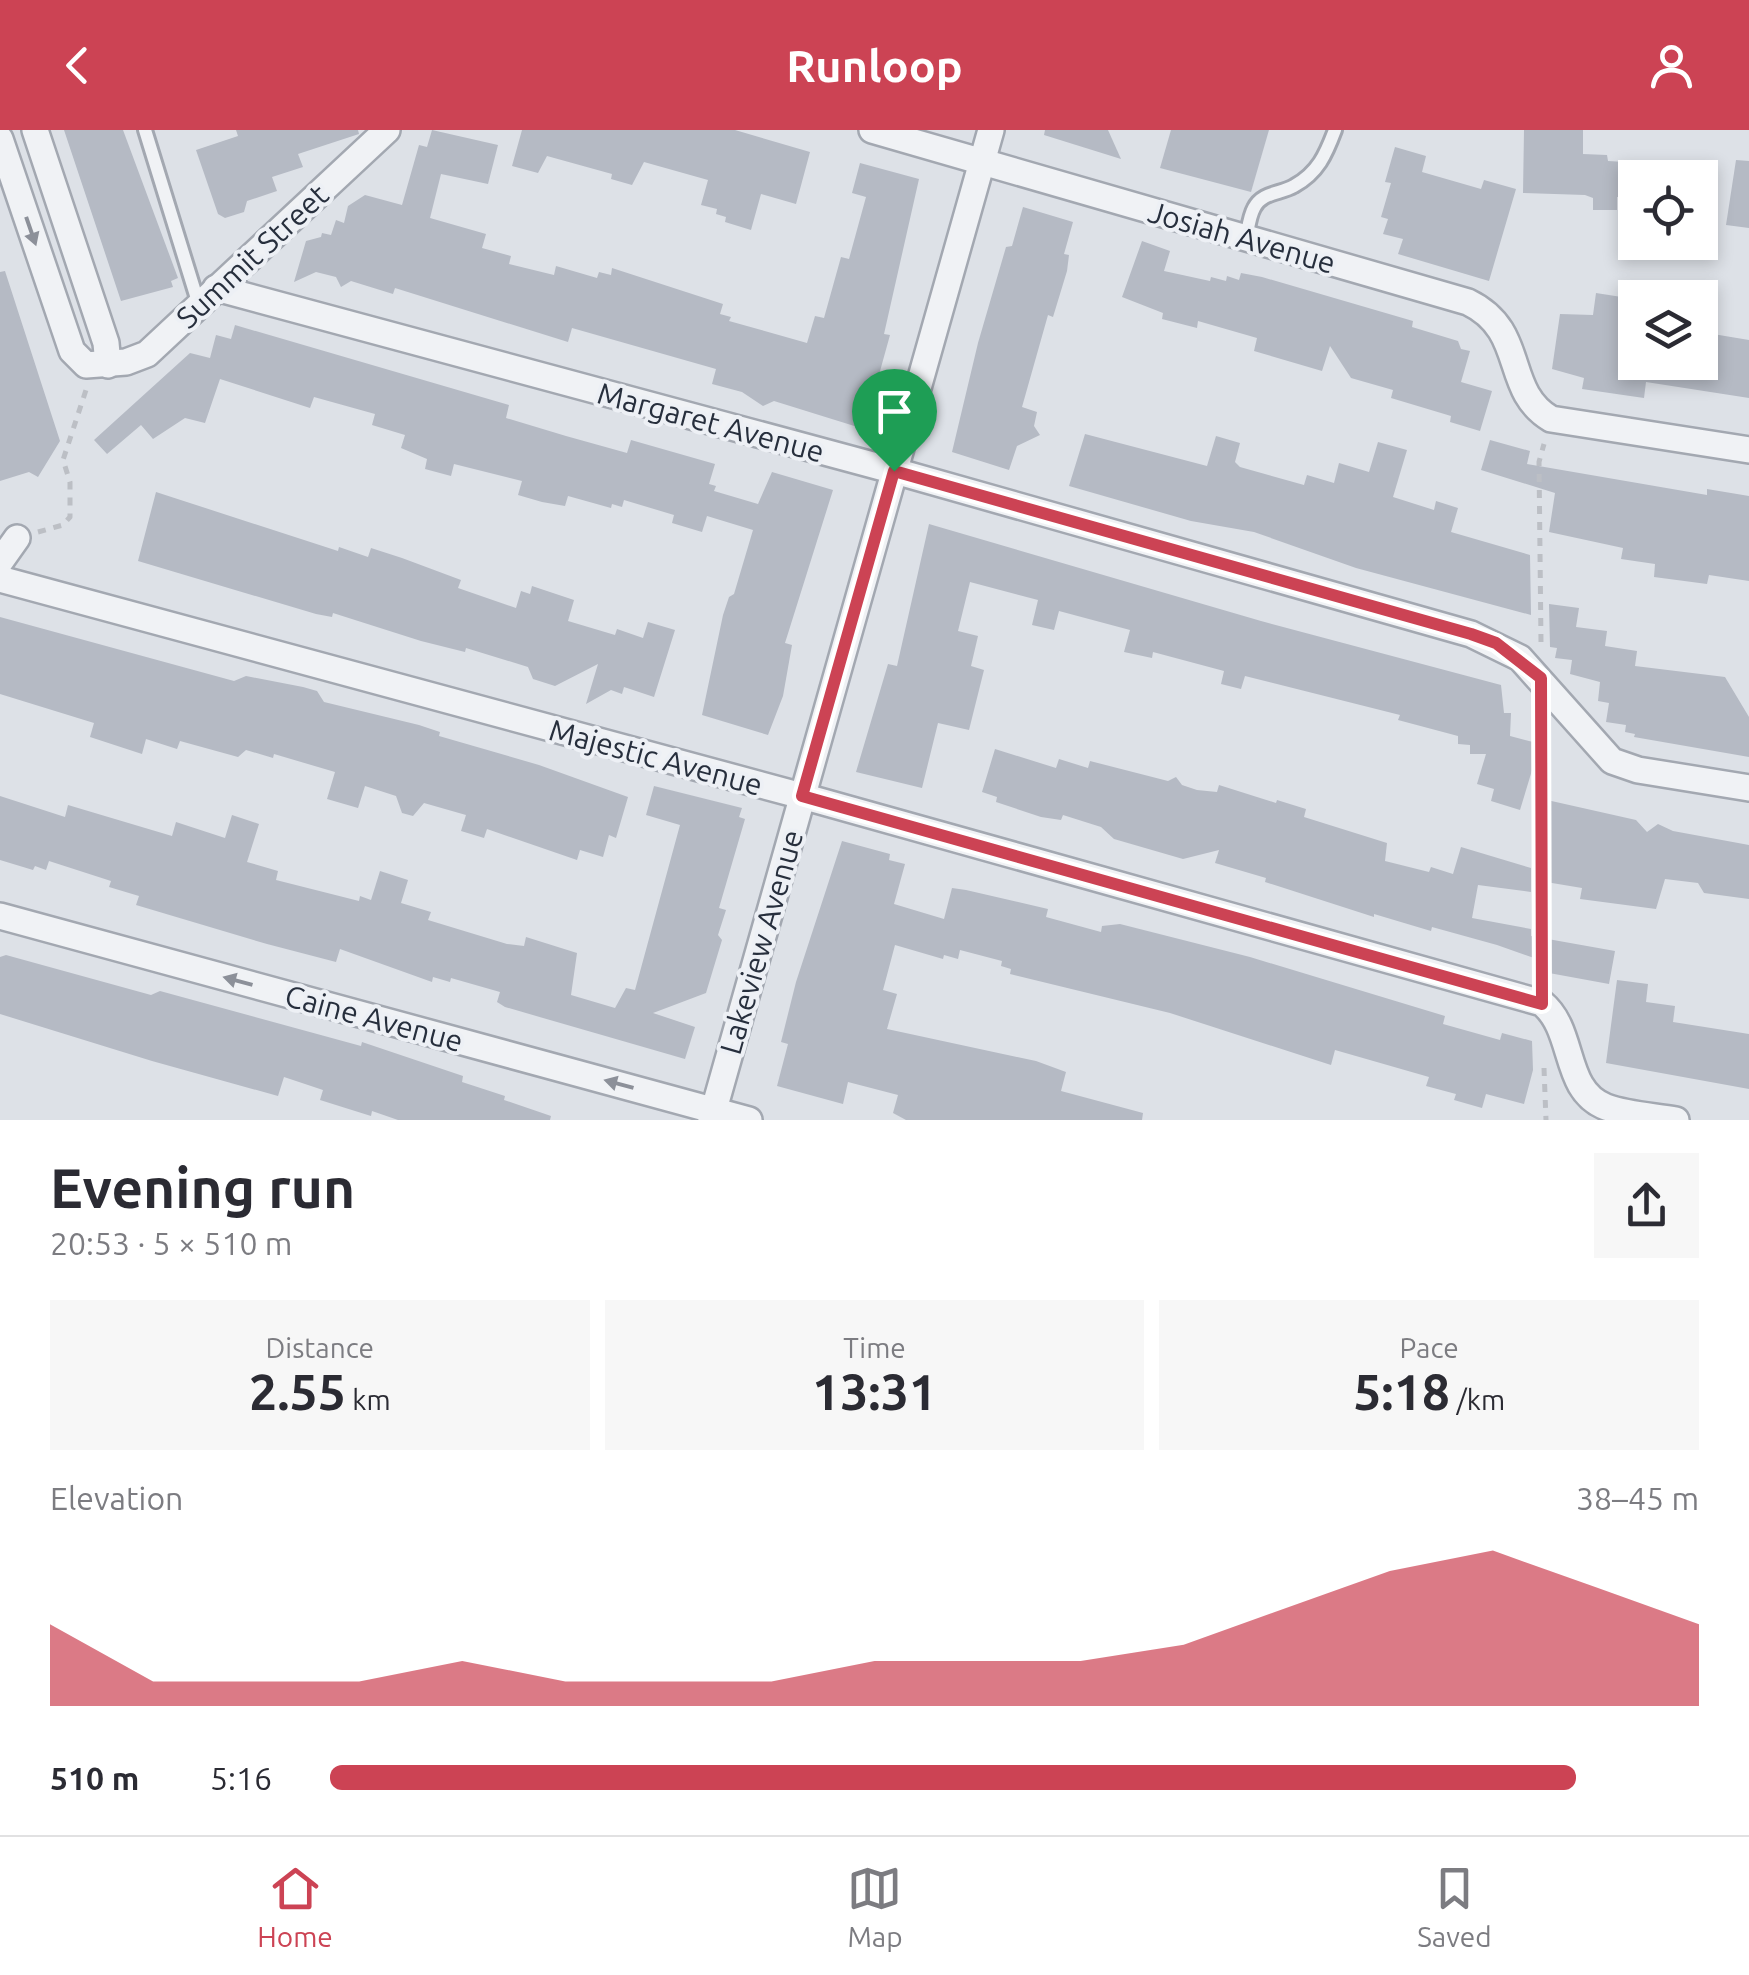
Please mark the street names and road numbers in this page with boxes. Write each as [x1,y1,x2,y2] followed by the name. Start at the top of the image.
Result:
[169,177,335,335] street label: Summit Street
[1144,194,1340,280] street label: Josiah Avenue
[594,375,828,469] street label: Margaret Avenue
[546,712,766,802] street label: Majestic Avenue
[713,826,809,1058] street label: Lakeview Avenue
[281,978,467,1058] street label: Caine Avenue

